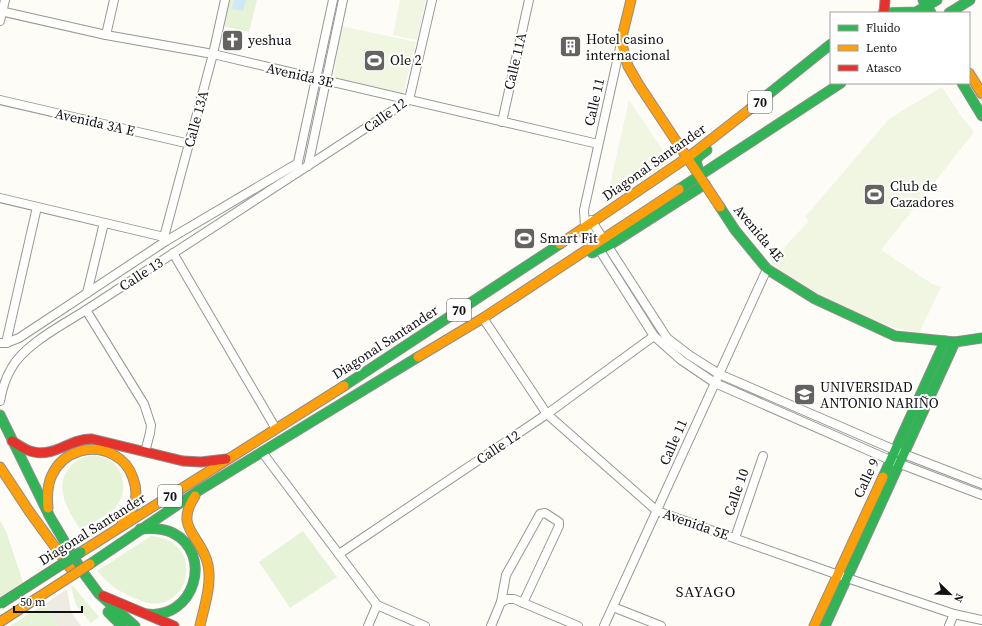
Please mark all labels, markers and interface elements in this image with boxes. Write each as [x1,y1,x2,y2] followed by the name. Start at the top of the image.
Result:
[830,12,970,84] legend
[866,20,901,36] text: Fluido
[220,27,246,53] church icon: yeshua
[586,29,670,65] place label: Hotel casino internacional
[248,30,292,50] place label: yeshua
[499,30,531,92] street label: Calle 11A
[557,34,583,60] building icon: Hotel casino internacional
[866,40,897,56] text: Lento
[361,47,387,73] sports icon: Ole 2
[390,50,421,70] place label: Ole 2
[264,58,336,92] street label: Avenida 3E
[866,60,902,76] text: Atasco
[579,76,609,128] street label: Calle 11
[179,88,213,150] street label: Calle 13A
[748,91,772,113] road number: 70
[359,93,411,137] street label: Calle 12
[53,103,137,141] street label: Avenida 3A E
[598,119,710,205] street label: Diagonal Santander
[890,176,954,212] place label: Club de Cazadores
[862,181,888,207] sports icon: Club de Cazadores
[729,200,789,266] street label: Avenida 4E
[512,225,538,251] sports icon: Smart Fit
[540,228,598,248] place label: Smart Fit
[115,252,167,296] street label: Calle 13
[447,299,471,321] road number: 70
[328,300,442,384] street label: Diagonal Santander
[820,377,939,413] place label: UNIVERSIDAD ANTONIO NARIÑO
[792,382,818,408] school or university icon: UNIVERSIDAD ANTONIO NARIÑO
[654,416,692,468] street label: Calle 11
[472,425,524,469] street label: Calle 12
[848,455,884,501] street label: Calle 9
[719,466,753,518] street label: Calle 10
[158,485,182,507] road number: 70
[35,488,149,570] street label: Diagonal Santander
[660,503,732,545] street label: Avenida 5E
[930,574,970,614] north arrow
[676,581,736,602] district label: SAYAGO
[14,588,82,614] scale bar
[950,591,967,604] text: N
[20,594,46,610] text: 50 m

